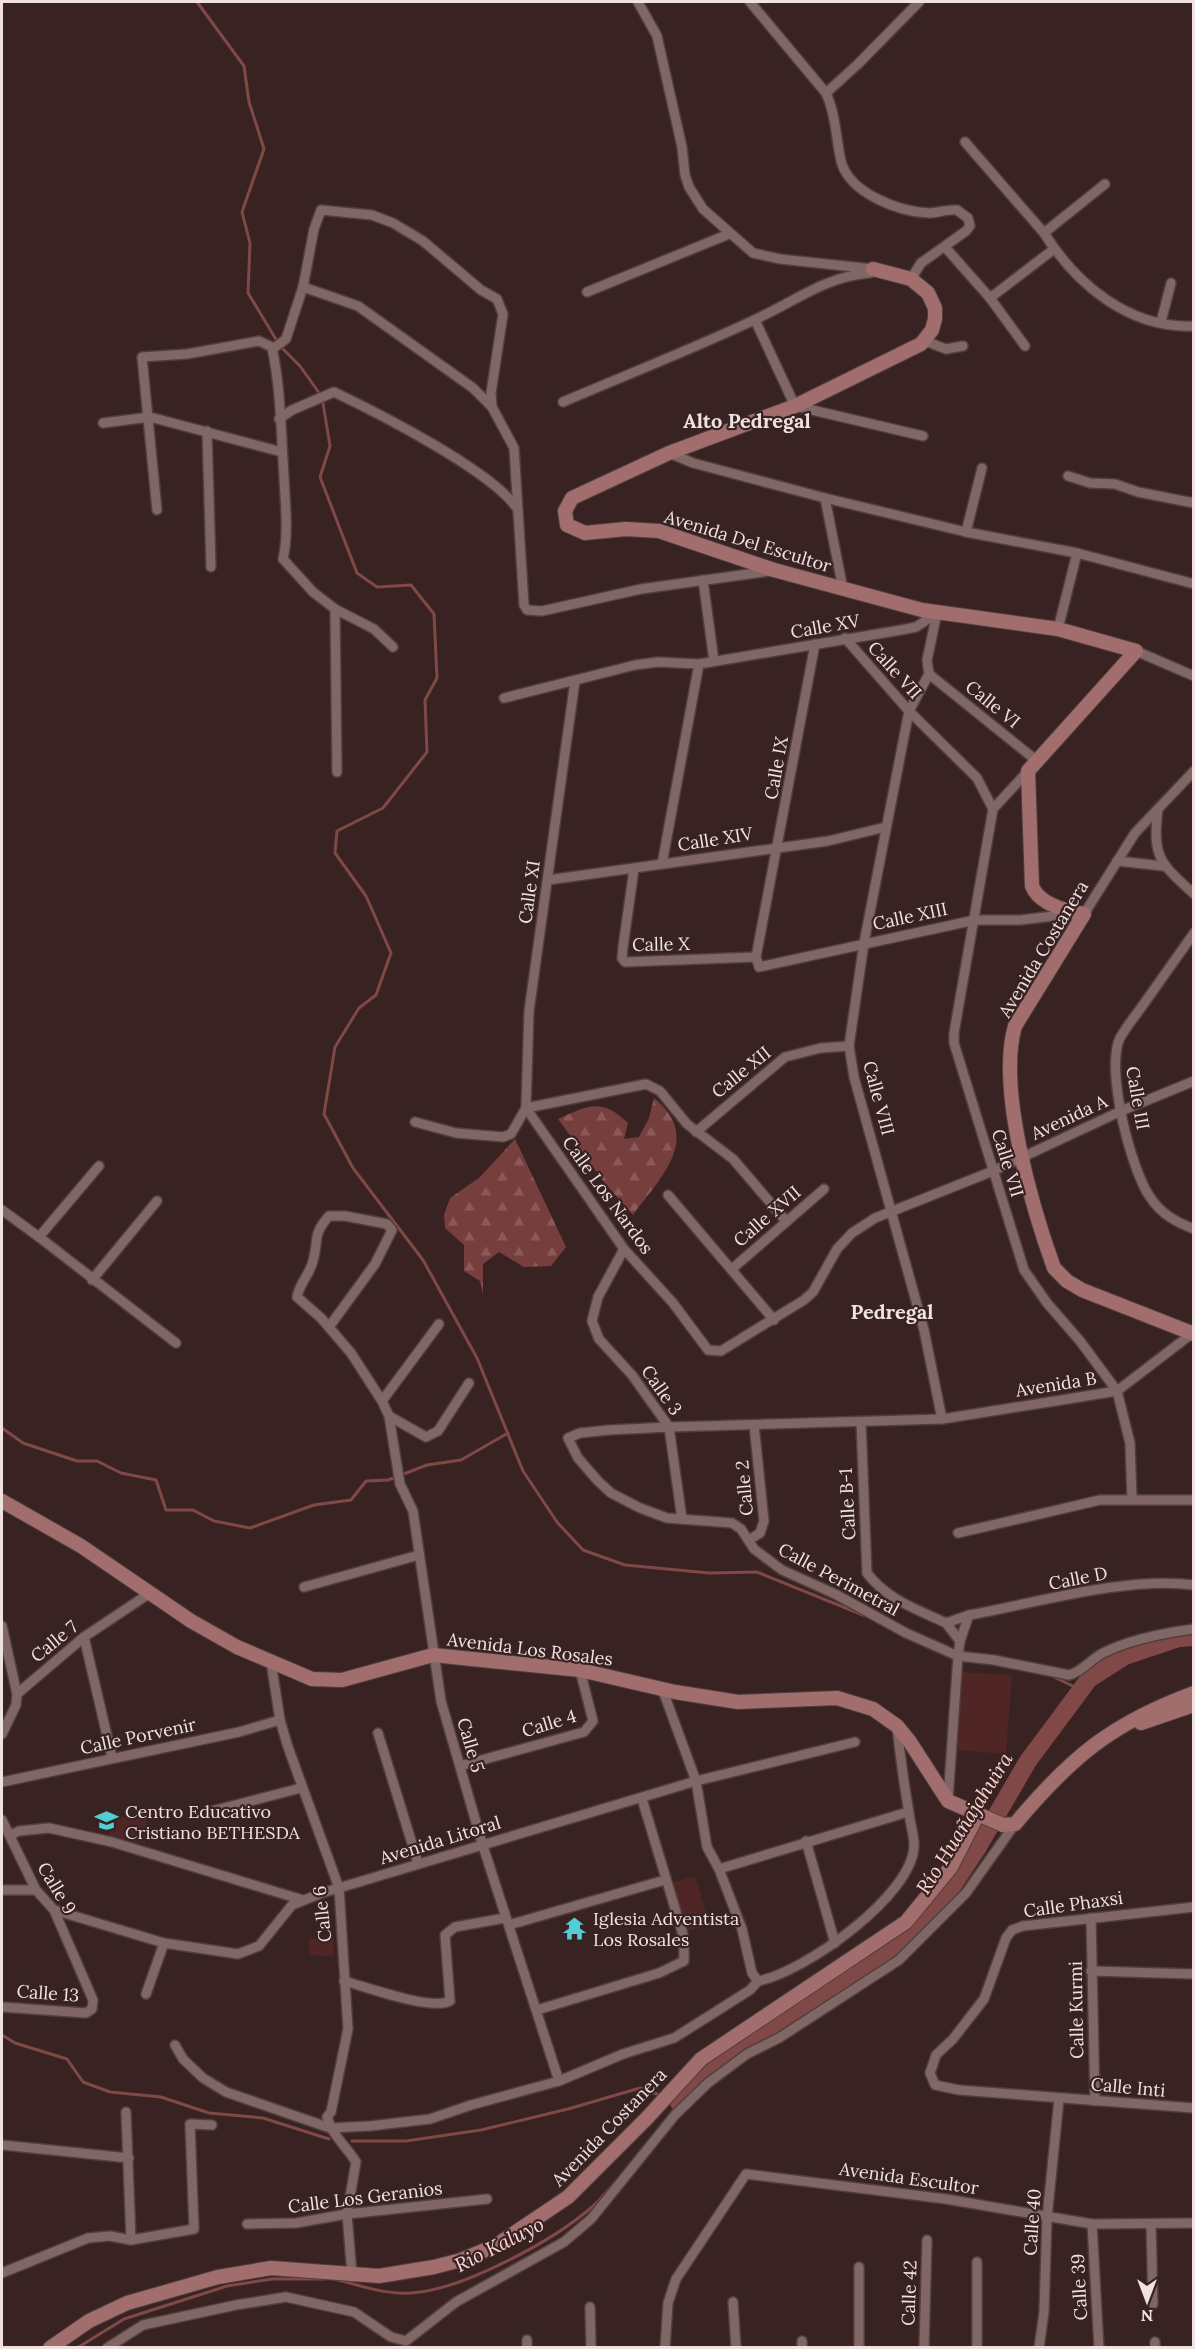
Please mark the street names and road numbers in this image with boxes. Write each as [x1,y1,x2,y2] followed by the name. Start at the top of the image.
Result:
[661,504,834,577] street label: Avenida Del Escultor
[789,608,863,643] street label: Calle XV
[863,636,927,704] street label: Calle VII
[961,675,1025,733] street label: Calle VI
[759,734,793,801] street label: Calle IX
[676,822,755,856] street label: Calle XIV
[513,859,545,925] street label: Calle XI
[993,876,1093,1023] street label: Avenida Costanera
[870,897,950,935] street label: Calle XIII
[632,932,690,956] street label: Calle X
[707,1041,775,1103] street label: Calle XII
[858,1058,900,1138] street label: Calle VIII
[1121,1064,1155,1132] street label: Calle III
[1026,1089,1112,1145] street label: Avenida A
[987,1126,1029,1200] street label: Calle VII
[557,1131,659,1259] street label: Calle Los Nardos
[729,1180,805,1252] street label: Calle XVII
[636,1360,688,1420] street label: Calle 3
[1013,1366,1098,1402] street label: Avenida B
[730,1459,758,1517] street label: Calle 2
[834,1467,860,1541] street label: Calle B-1
[774,1537,904,1621] street label: Calle Perimetral
[1047,1561,1109,1595] street label: Calle D
[26,1615,82,1667] street label: Calle 7
[445,1627,614,1671] street label: Avenida Los Rosales
[519,1704,579,1742] street label: Calle 4
[78,1712,198,1760] street label: Calle Porvenir
[452,1715,490,1775] street label: Calle 5
[376,1811,503,1870] street label: Avenida Litoral
[33,1858,81,1918] street label: Calle 9
[308,1885,336,1943] street label: Calle 6
[1022,1886,1124,1922] street label: Calle Phaxsi
[1064,1961,1088,2059] street label: Calle Kurmi
[16,1979,80,2007] street label: Calle 13
[546,2063,671,2192] street label: Avenida Costanera
[1090,2072,1166,2102] street label: Calle Inti
[837,2157,980,2199] street label: Avenida Escultor
[286,2176,444,2218] street label: Calle Los Geranios
[1018,2188,1046,2256] street label: Calle 40
[1066,2253,1092,2321] street label: Calle 39
[896,2260,922,2326] street label: Calle 42

